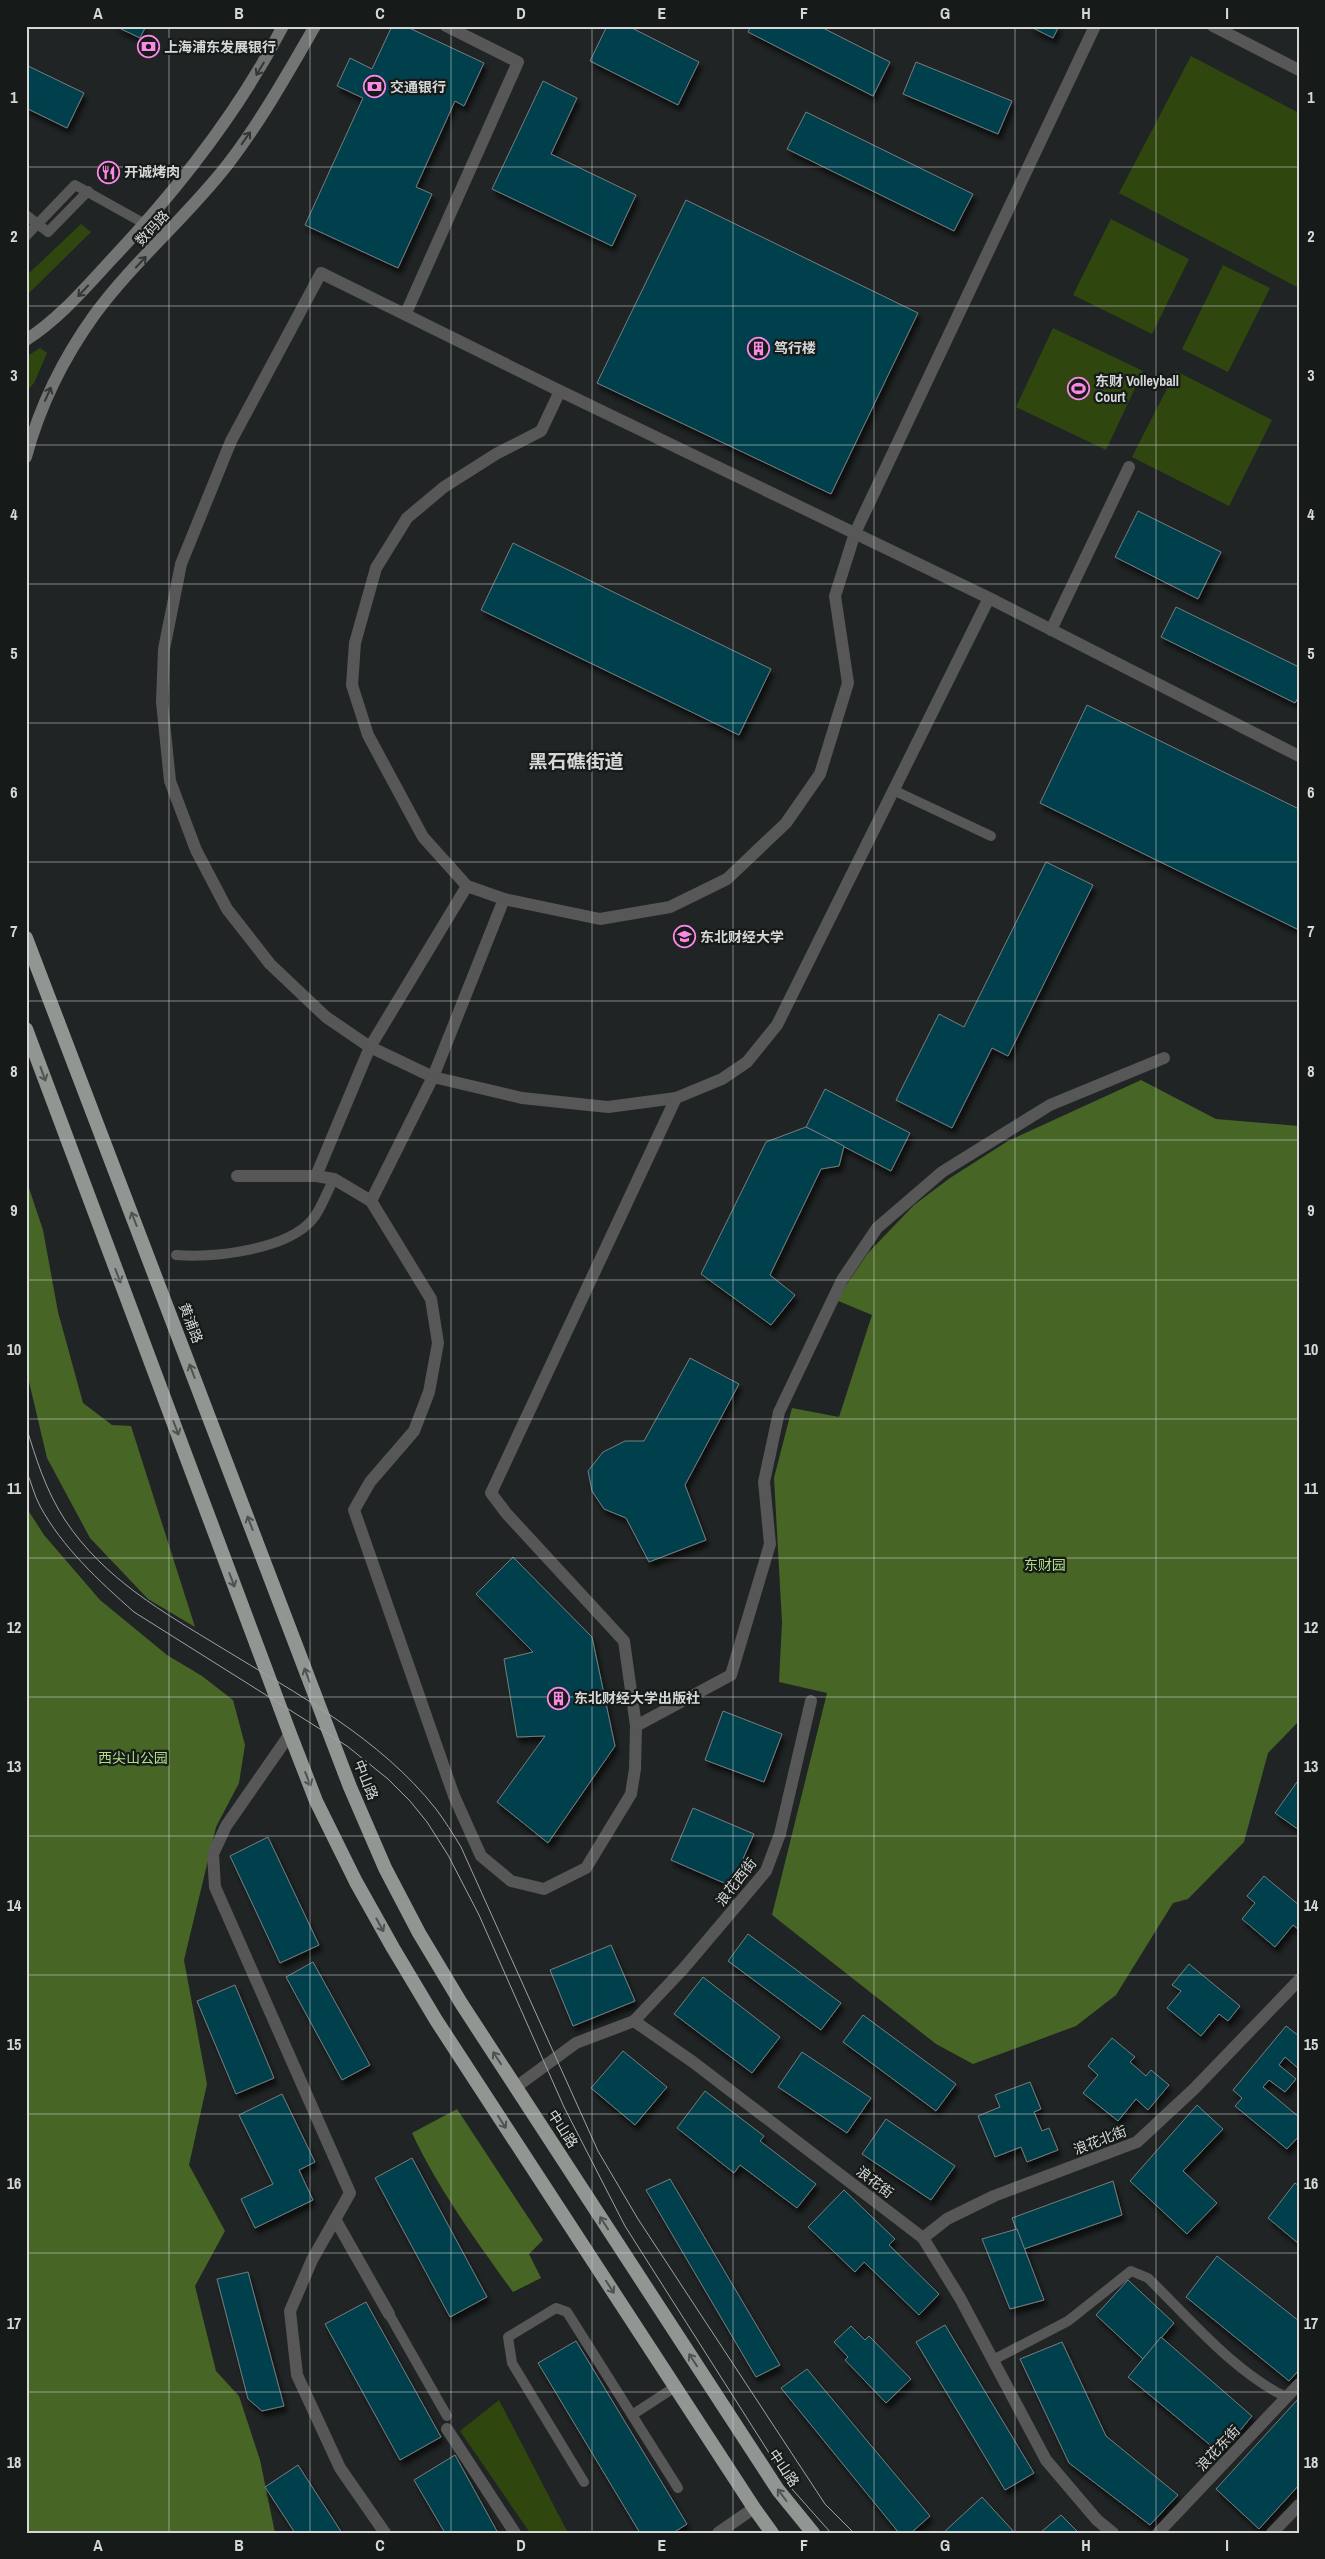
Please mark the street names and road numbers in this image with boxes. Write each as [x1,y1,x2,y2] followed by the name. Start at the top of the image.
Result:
[131,207,173,249] street label: 数码路
[175,1300,207,1346] street label: 黄浦路
[350,1757,382,1803] street label: 中山路
[712,1854,760,1910] street label: 浪花西街
[544,2106,582,2152] street label: 中山路
[1071,2122,1129,2158] street label: 浪花北街
[853,2162,897,2202] street label: 浪花街
[1192,2421,1244,2475] street label: 浪花东街
[765,2446,803,2490] street label: 中山路

